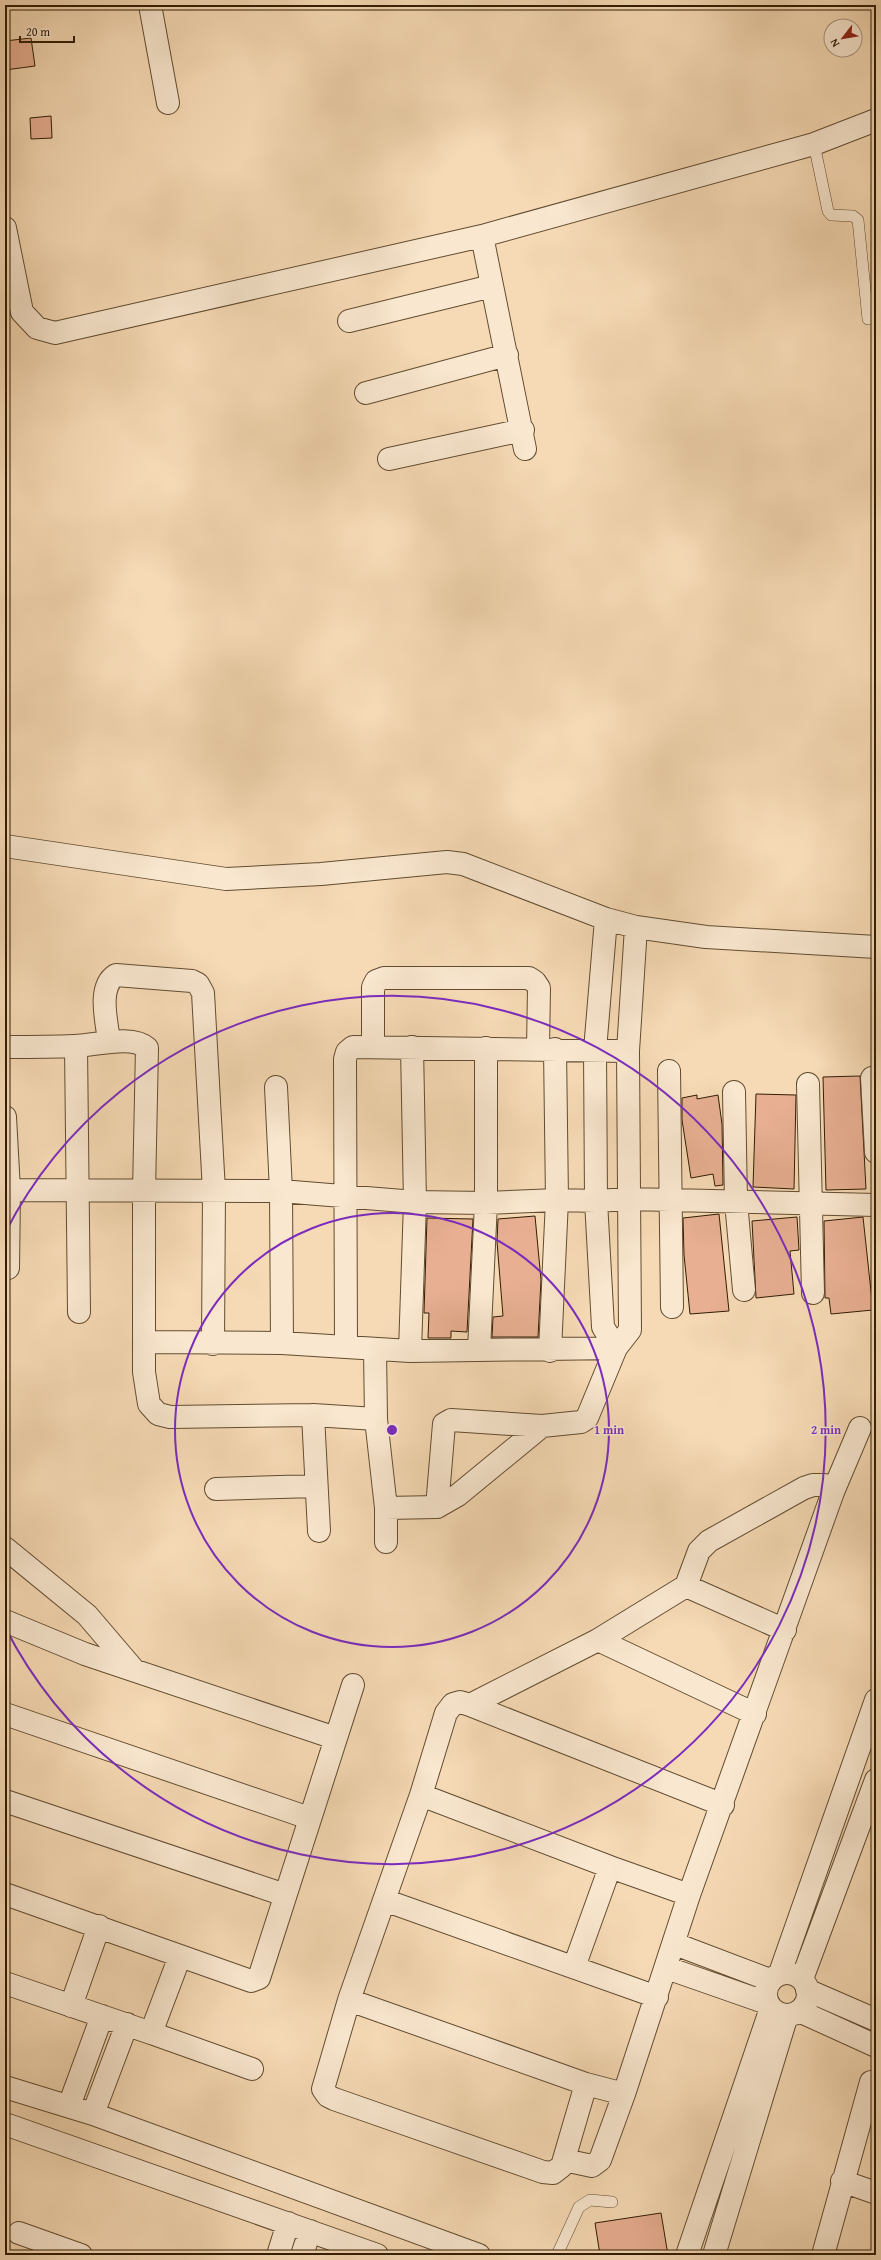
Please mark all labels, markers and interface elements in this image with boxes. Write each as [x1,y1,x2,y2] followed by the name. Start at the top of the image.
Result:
[20,18,74,44] scale bar
[823,18,863,58] north arrow
[26,23,50,40] text: 20 m
[825,35,843,50] text: N
[594,1421,624,1438] text: 1 min
[811,1421,841,1438] text: 2 min
[385,1423,399,1437] centre of rings

